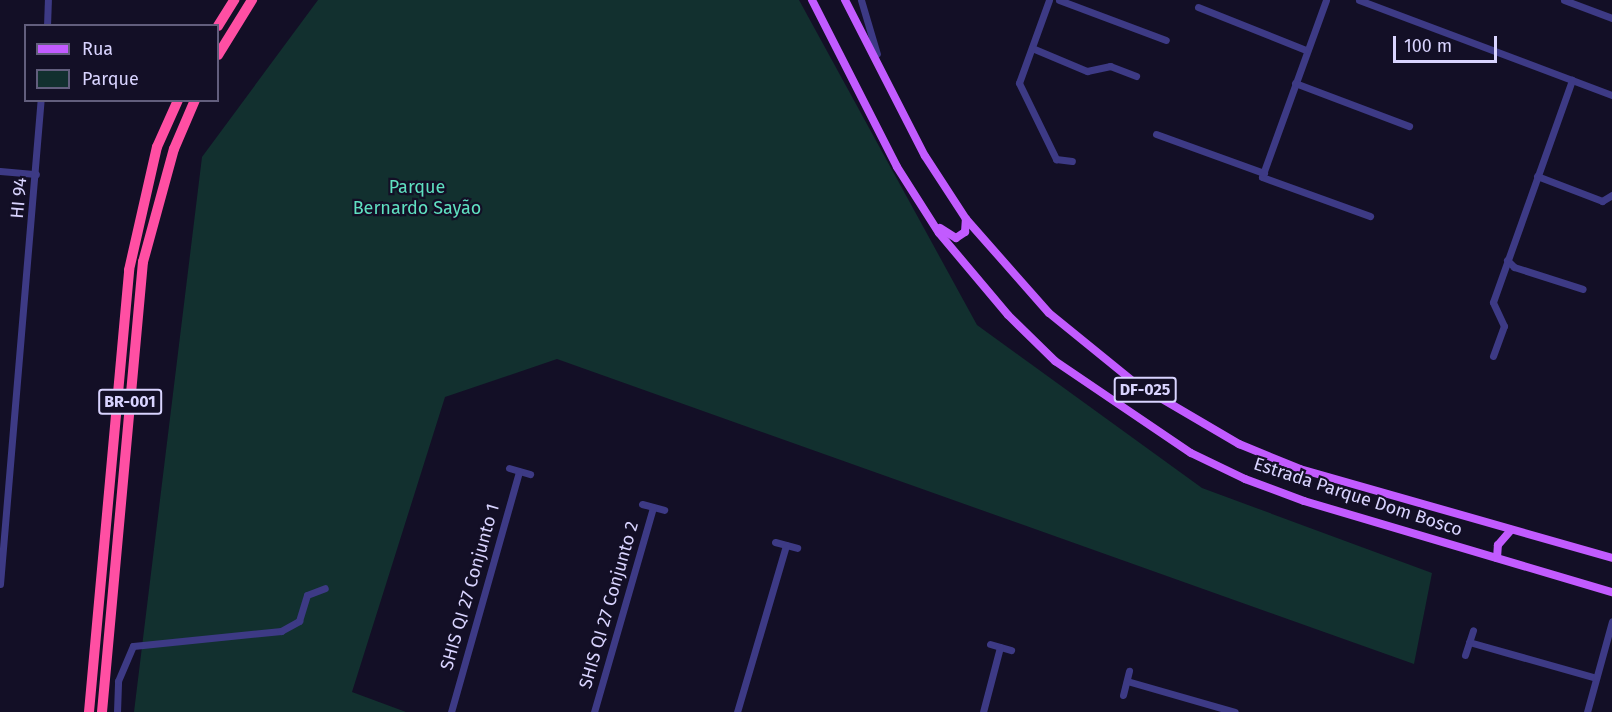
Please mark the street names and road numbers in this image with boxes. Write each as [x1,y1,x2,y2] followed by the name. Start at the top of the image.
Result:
[6,177,32,219] street label: HI 94
[1114,377,1176,403] road number: DF-025
[97,389,163,415] road number: BR-001
[1251,453,1465,541] street label: Estrada Parque Dom Bosco
[436,501,504,673] street label: SHIS QI 27 Conjunto 1
[575,519,643,691] street label: SHIS QI 27 Conjunto 2

